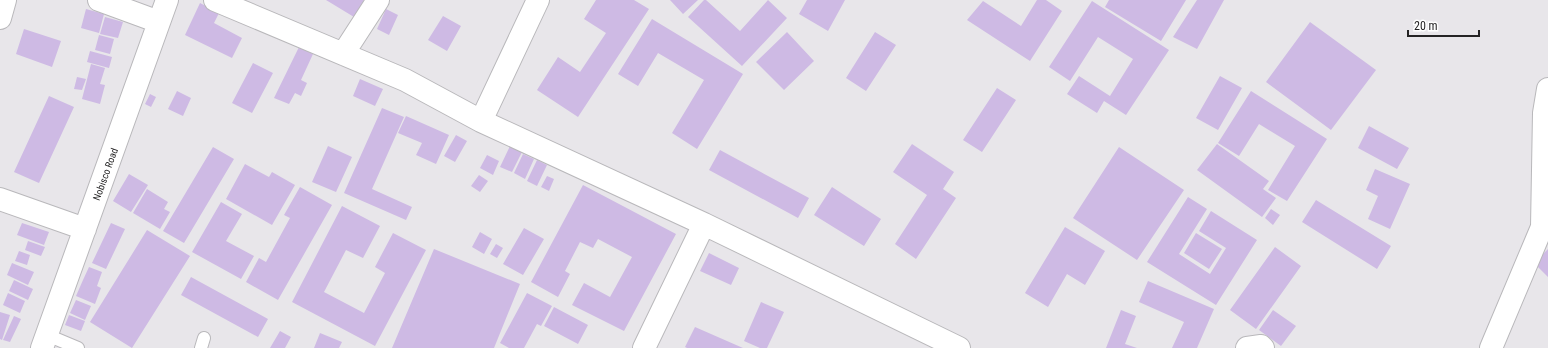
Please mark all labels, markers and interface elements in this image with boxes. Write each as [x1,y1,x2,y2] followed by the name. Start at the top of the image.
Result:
[1408,12,1479,38] scale bar
[1414,19,1438,33] text: 20 m
[91,146,120,202] street label: Nobisco Road

